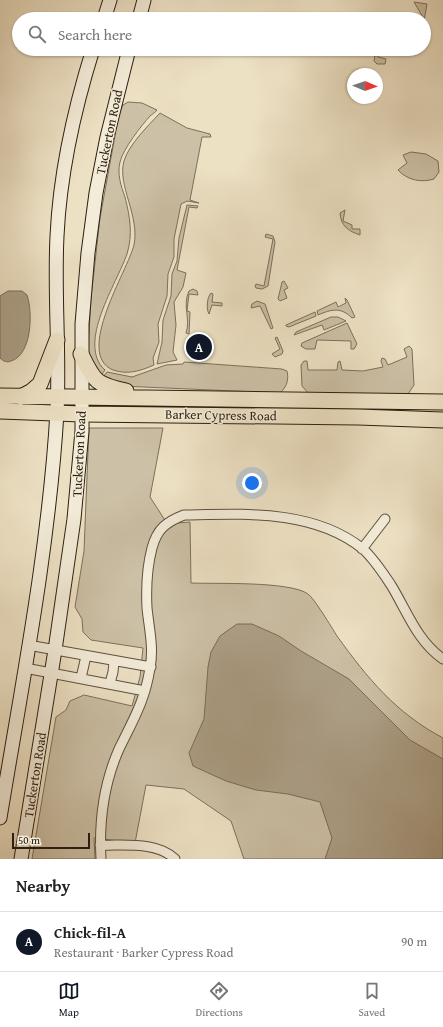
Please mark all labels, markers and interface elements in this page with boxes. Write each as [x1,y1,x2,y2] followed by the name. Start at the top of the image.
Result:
[12,12,431,56] search box
[26,23,48,45] icon: search
[58,24,132,45] text: Search here
[347,68,383,104] north arrow
[91,88,127,176] street label: Tuckerton Road
[186,332,212,362] pin: A
[165,405,277,425] street label: Barker Cypress Road
[67,410,91,498] street label: Tuckerton Road
[242,473,262,493] your location
[19,731,51,819] street label: Tuckerton Road
[12,831,90,850] scale bar
[18,832,40,848] text: 50 m
[16,873,70,898] text: Nearby
[54,922,126,943] text: Chick-fil-A
[25,932,33,951] text: A
[401,932,427,951] text: 90 m
[54,943,233,962] text: Restaurant · Barker Cypress Road
[58,980,80,1020] tab: Map
[196,980,243,1020] tab: Directions
[358,980,385,1020] tab: Saved

